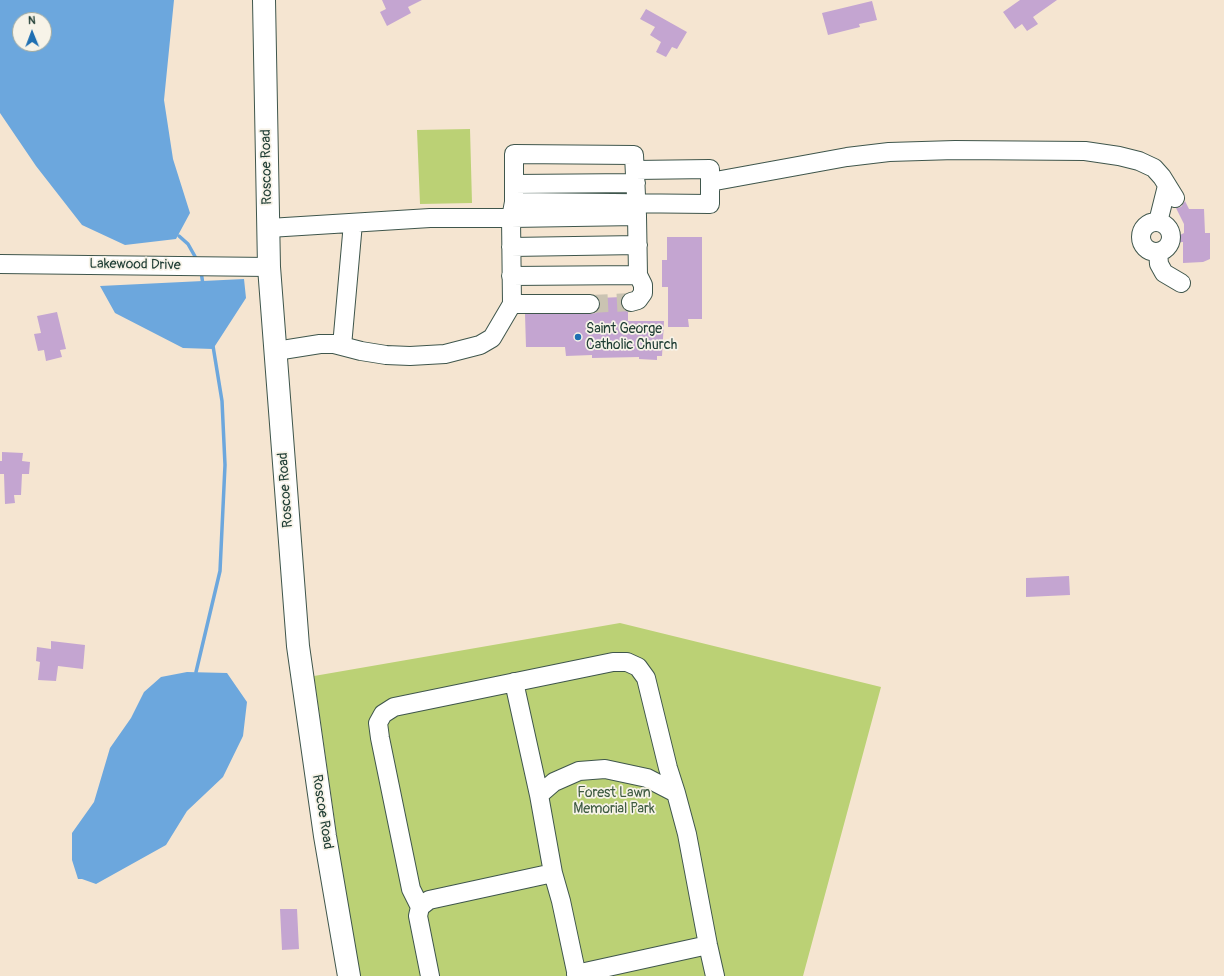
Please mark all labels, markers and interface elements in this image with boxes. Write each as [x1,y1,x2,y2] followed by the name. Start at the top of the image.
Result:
[12,12,52,52] north arrow
[28,14,36,27] text: N
[258,129,276,205] street label: Roscoe Road
[89,256,181,274] street label: Lakewood Drive
[586,321,677,354] place label: Saint George Catholic Church
[573,332,583,342] marker: Saint George Catholic Church
[275,452,297,528] street label: Roscoe Road
[308,773,336,851] street label: Roscoe Road
[573,785,655,818] park label: Forest Lawn Memorial Park

